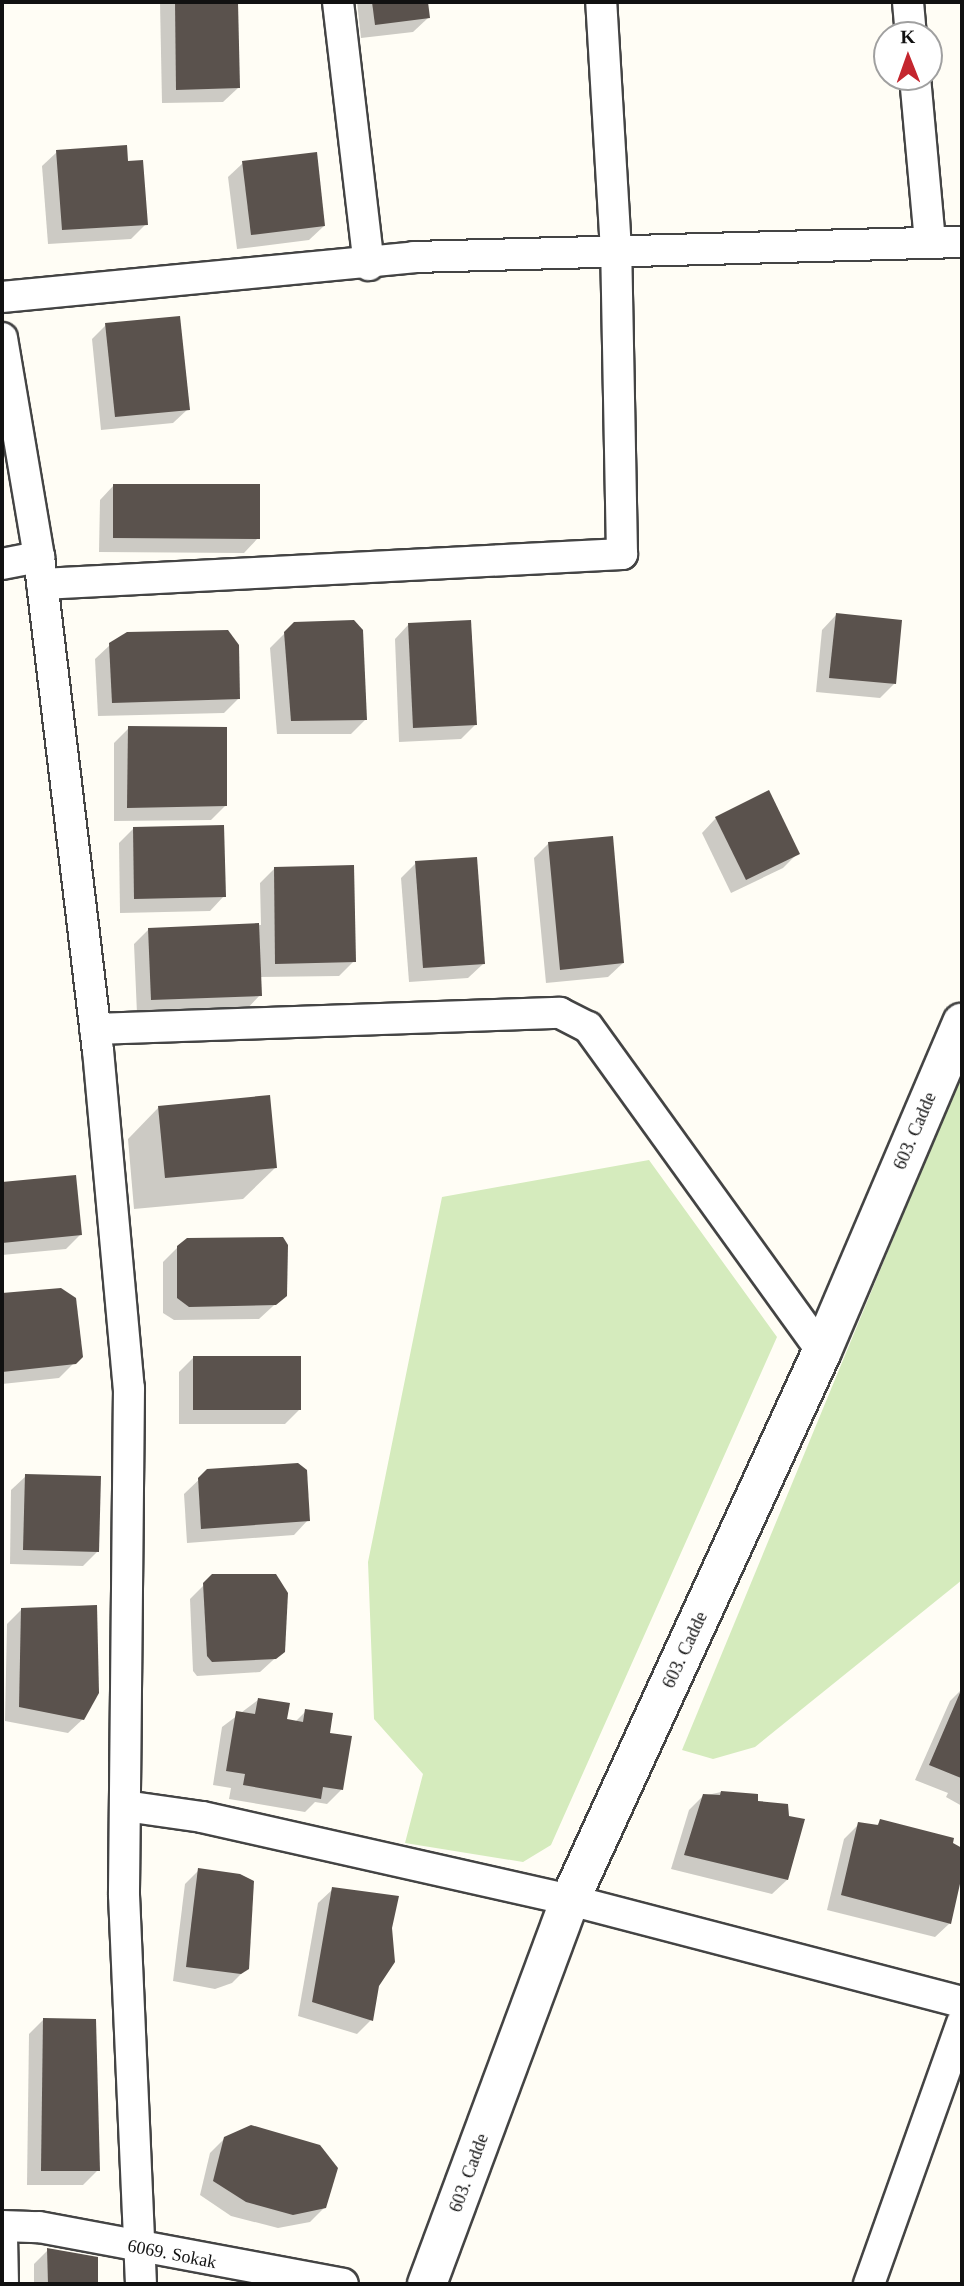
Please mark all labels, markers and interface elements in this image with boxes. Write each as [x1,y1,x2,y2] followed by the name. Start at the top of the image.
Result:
[873,21,943,91] north arrow
[900,26,915,47] text: K
[889,1089,941,1173] street label: 603. Cadde
[658,1608,712,1692] street label: 603. Cadde
[445,2131,493,2215] street label: 603. Cadde
[126,2235,218,2273] street label: 6069. Sokak

